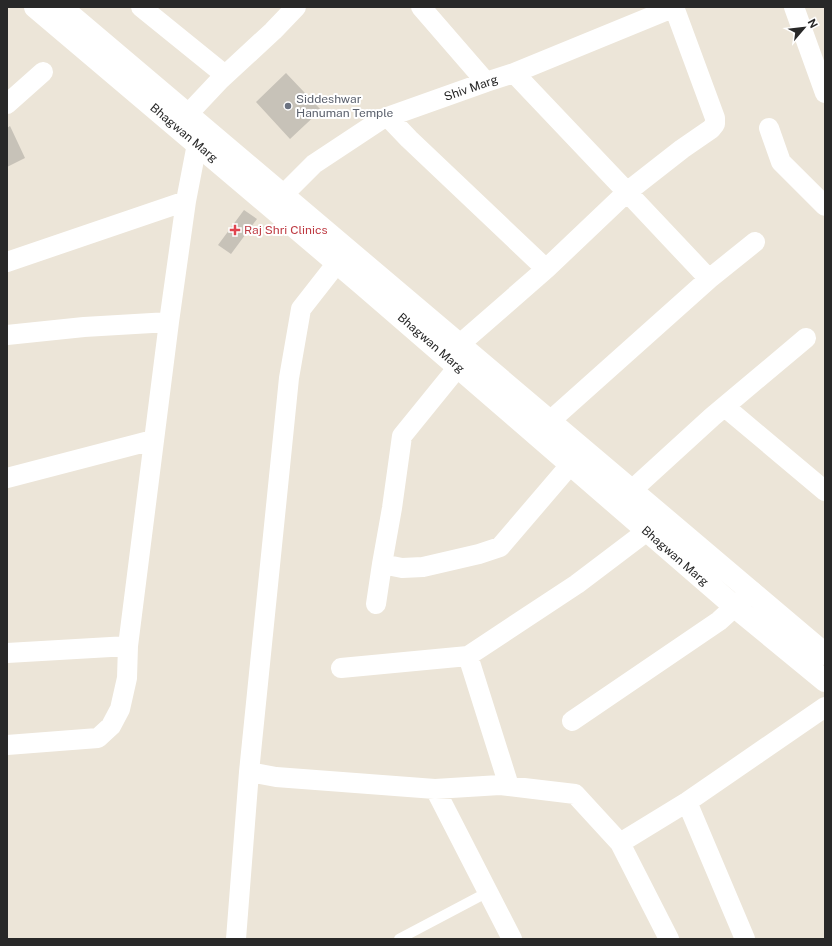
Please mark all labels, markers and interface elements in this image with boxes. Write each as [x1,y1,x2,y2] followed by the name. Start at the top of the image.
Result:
[784,8,824,48] north arrow
[806,17,820,30] text: N
[442,72,500,104] street label: Shiv Marg
[296,92,394,120] place label: Siddeshwar Hanuman Temple
[147,101,221,165] street label: Bhagwan Marg
[283,101,293,111] marker: Siddeshwar Hanuman Temple
[244,223,328,237] place label: Raj Shri Clinics
[229,224,241,236] marker: Raj Shri Clinics
[395,310,467,376] street label: Bhagwan Marg
[639,523,711,589] street label: Bhagwan Marg

